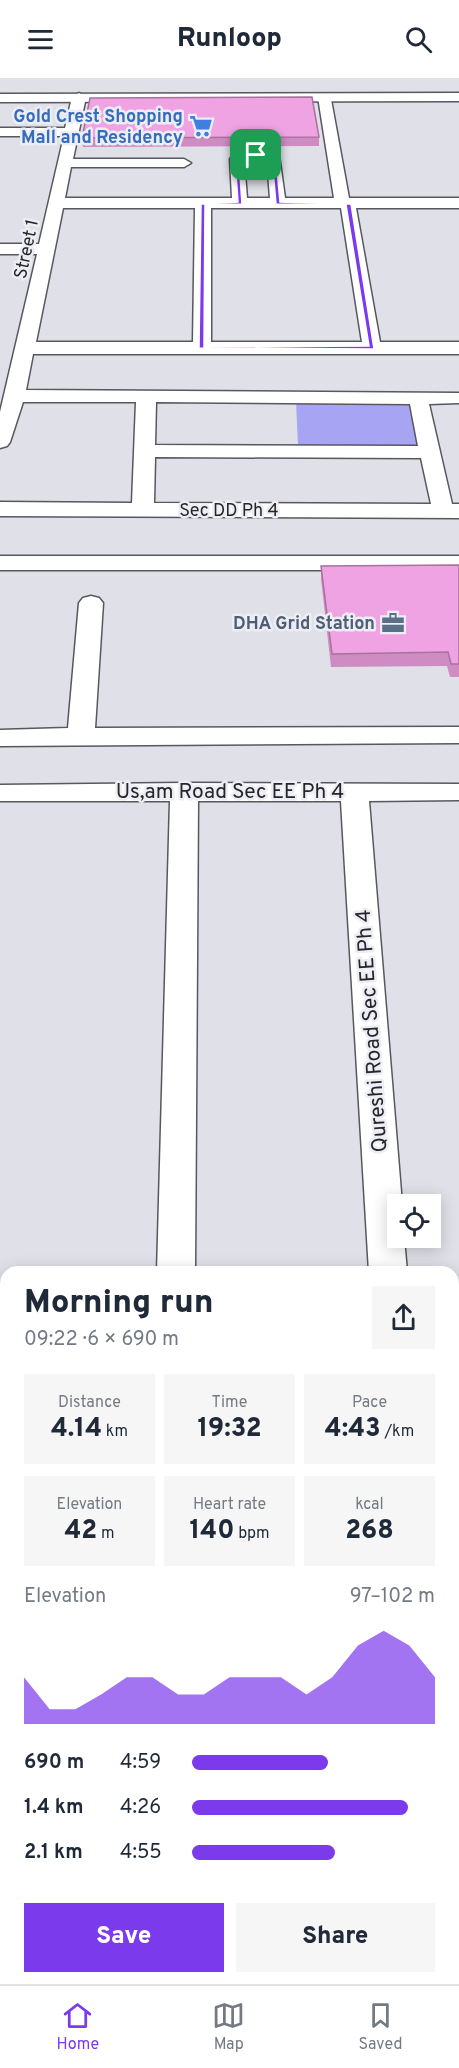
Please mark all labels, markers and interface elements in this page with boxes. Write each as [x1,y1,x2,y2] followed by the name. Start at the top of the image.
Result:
[177,22,282,56] text: Runloop
[24,23,57,56] icon: menu
[402,23,435,56] icon: search
[13,106,183,150] place label: Gold Crest Shopping Mall and Residency
[188,113,214,139] supermarket icon: Gold Crest Shopping Mall and Residency
[230,129,281,180] pin
[239,138,272,171] icon: arrive
[10,217,45,281] street label: Street 1
[179,500,279,523] street label: Sec DD Ph 4
[380,610,406,636] office icon: DHA Grid Station
[233,613,375,636] place label: DHA Grid Station
[116,779,344,806] street label: Us,am Road Sec EE Ph 4
[351,908,394,1153] street label: Qureshi Road Sec EE Ph 4
[387,1194,441,1248] map controls
[387,1194,441,1248] button: locate
[24,1283,214,1325] text: Morning run
[372,1286,435,1349] button: share
[24,1327,179,1353] text: 09:22 · 6 × 690 m
[58,1393,121,1413] text: Distance
[212,1393,247,1413] text: Time
[352,1393,387,1413] text: Pace
[51,1413,102,1446] text: 4.14
[197,1413,262,1446] text: 19:32
[325,1413,381,1446] text: 4:43
[102,1422,128,1442] text: km
[381,1422,414,1442] text: /km
[57,1495,122,1515] text: Elevation
[193,1495,266,1515] text: Heart rate
[355,1495,384,1515] text: kcal
[64,1515,97,1548] text: 42
[189,1515,234,1548] text: 140
[345,1515,394,1548] text: 268
[97,1524,115,1544] text: m
[234,1524,270,1544] text: bpm
[24,1584,106,1610] text: Elevation
[350,1584,435,1610] text: 97–102 m
[24,1750,84,1776] text: 690 m
[120,1750,161,1776] text: 4:59
[24,1795,84,1821] text: 1.4 km
[120,1795,161,1821] text: 4:26
[24,1840,83,1866] text: 2.1 km
[120,1840,162,1866] text: 4:55
[24,1903,224,1972] button: Save
[236,1903,435,1972] button: Share
[57,1999,99,2055] tab: Home
[212,1999,245,2055] tab: Map
[358,1999,402,2055] tab: Saved

